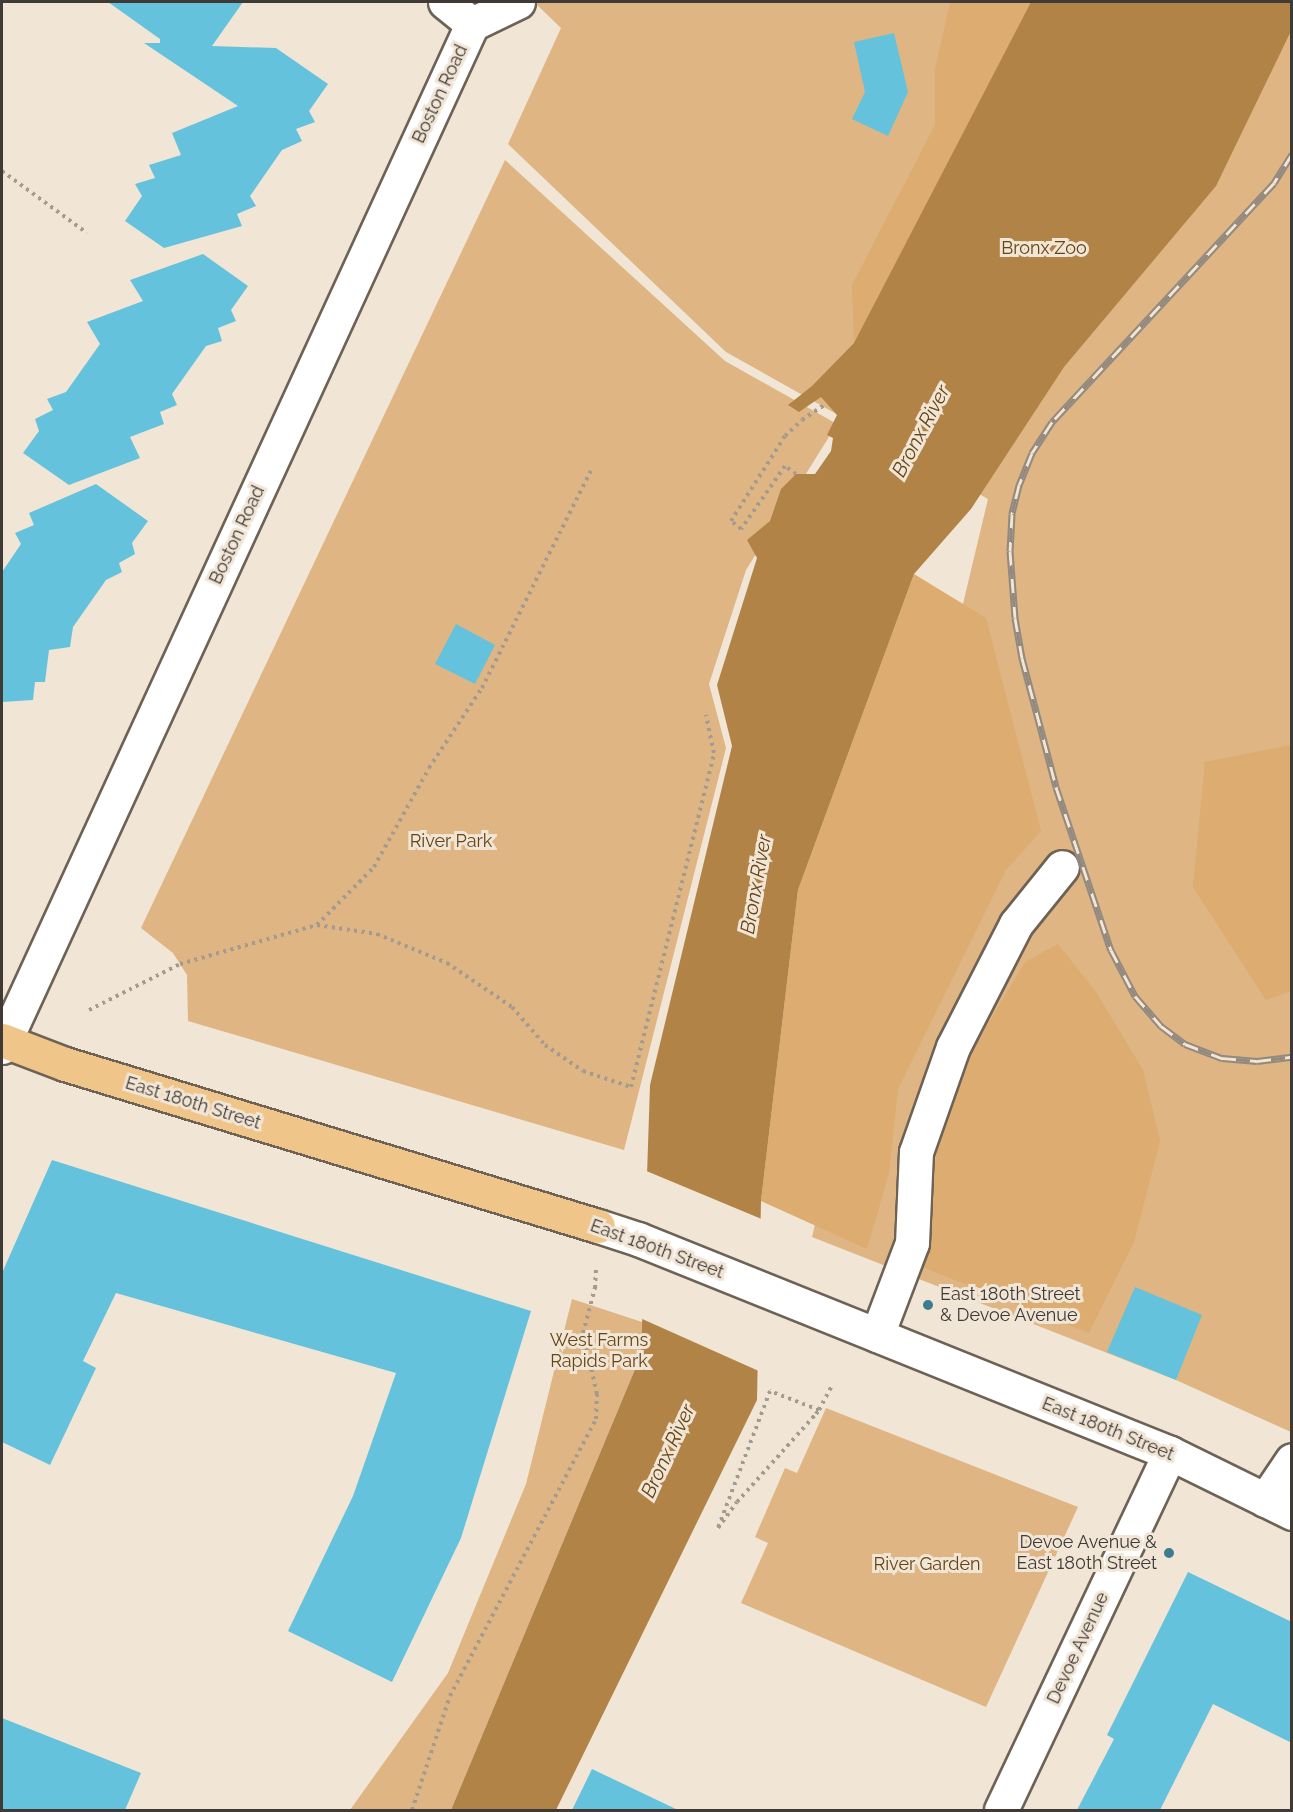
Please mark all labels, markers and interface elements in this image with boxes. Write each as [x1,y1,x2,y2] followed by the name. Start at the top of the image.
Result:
[408,41,472,147] street label: Boston Road
[1001,237,1087,259] park label: Bronx Zoo
[887,381,955,481] water label: Bronx River
[205,482,269,588] street label: Boston Road
[409,830,493,852] park label: River Park
[735,832,777,936] water label: Bronx River
[123,1072,263,1134] street label: East 180th Street
[587,1215,727,1283] street label: East 180th Street
[940,1284,1080,1326] place label: East 180th Street & Devoe Avenue
[921,1298,935,1312] marker: East 180th Street & Devoe Avenue
[550,1330,648,1372] park label: West Farms Rapids Park
[1039,1393,1177,1465] street label: East 180th Street
[636,1400,700,1502] water label: Bronx River
[1017,1532,1157,1574] place label: Devoe Avenue & East 180th Street
[1162,1546,1176,1560] marker: Devoe Avenue & East 180th Street
[873,1553,981,1575] park label: River Garden
[1043,1588,1113,1708] street label: Devoe Avenue

